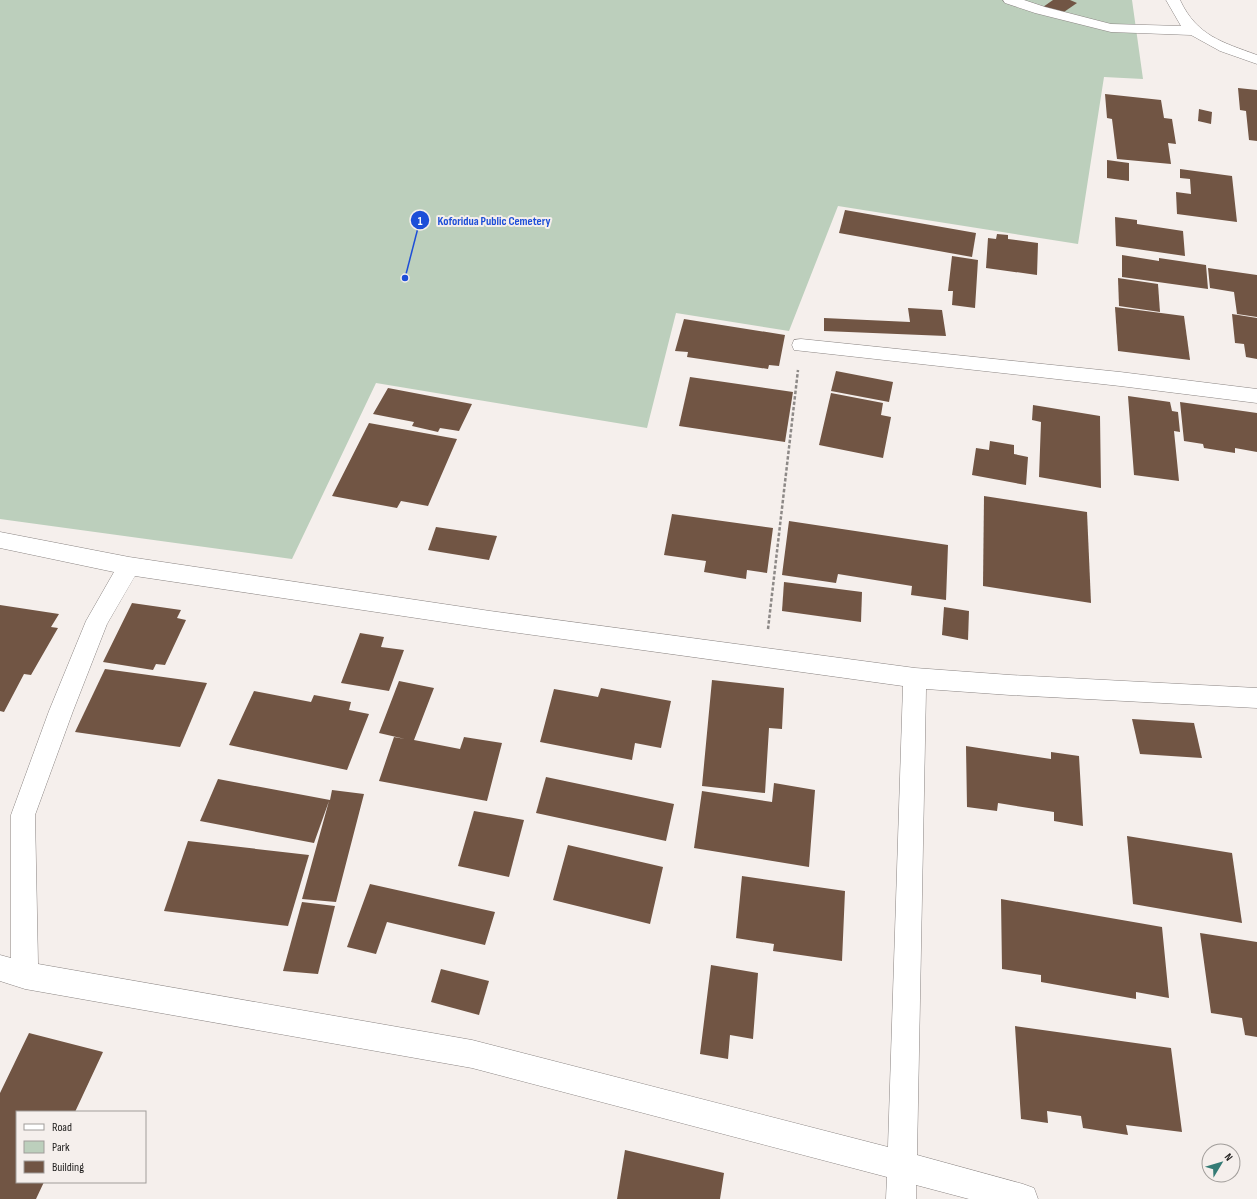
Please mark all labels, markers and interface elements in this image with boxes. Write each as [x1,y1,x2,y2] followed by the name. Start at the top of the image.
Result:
[410,208,559,232] callout: Koforidua Public Cemetery
[418,214,423,229] text: 1
[437,214,551,229] text: Koforidua Public Cemetery
[16,1111,146,1183] legend
[52,1120,72,1135] text: Road
[52,1140,70,1155] text: Park
[1201,1143,1241,1183] north arrow
[1222,1151,1235,1164] text: N
[52,1160,84,1175] text: Building

